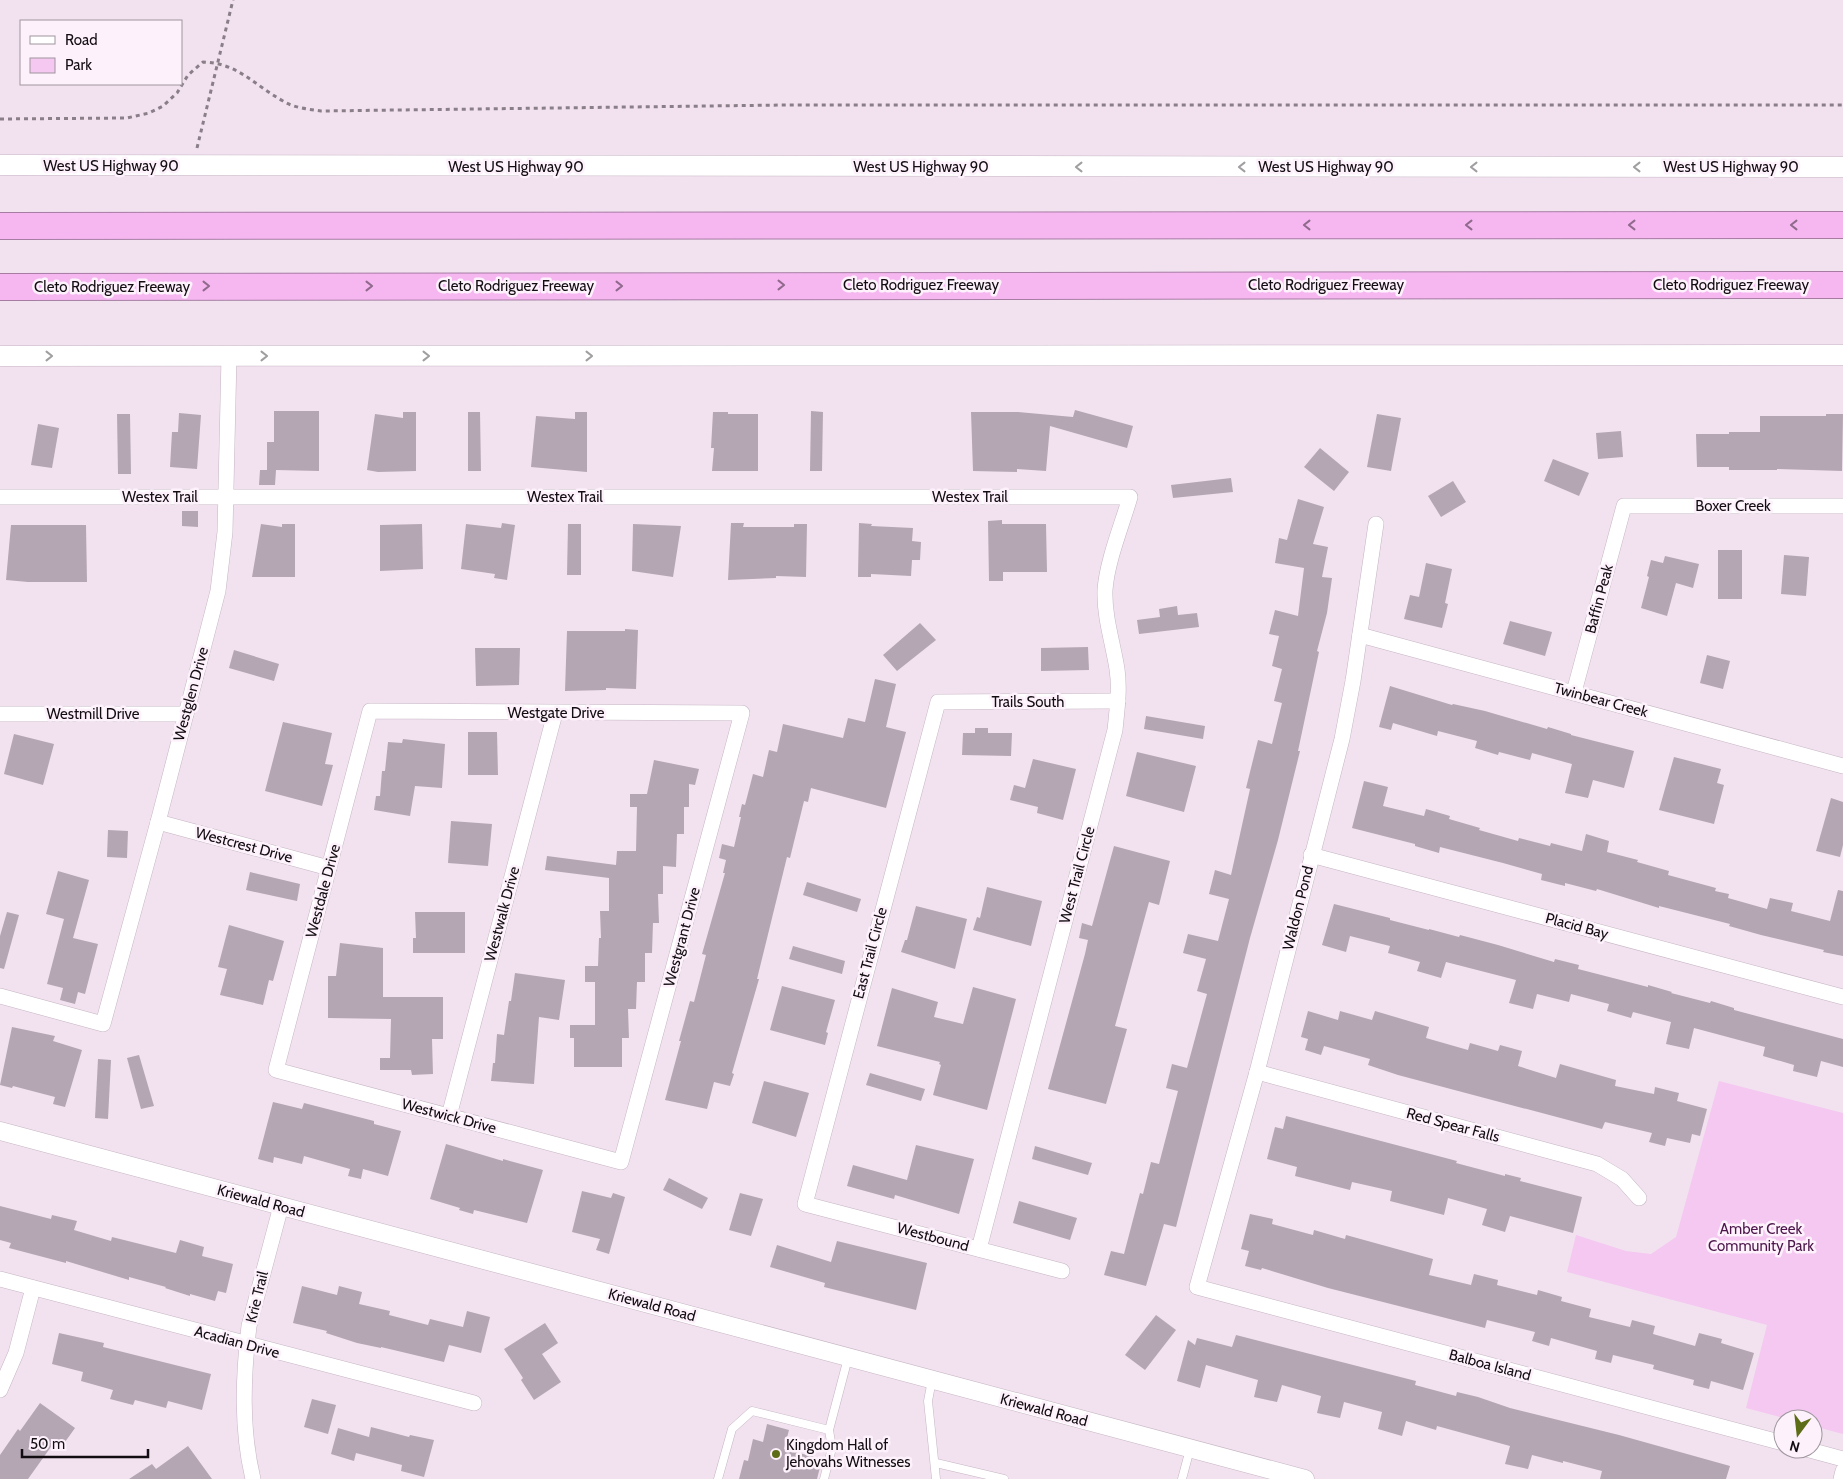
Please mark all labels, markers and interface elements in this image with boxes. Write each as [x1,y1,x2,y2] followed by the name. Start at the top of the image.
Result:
[20,20,182,85] legend
[65,31,98,49] text: Road
[65,56,92,74] text: Park
[43,157,179,175] street label: West US Highway 90
[448,158,584,176] street label: West US Highway 90
[853,158,989,176] street label: West US Highway 90
[1258,158,1394,176] street label: West US Highway 90
[1663,158,1799,176] street label: West US Highway 90
[1075,162,1083,172] one-way arrow
[1238,162,1246,172] one-way arrow
[1470,162,1478,172] one-way arrow
[1633,162,1640,172] one-way arrow
[1303,220,1310,230] one-way arrow
[1465,220,1473,230] one-way arrow
[1628,220,1636,230] one-way arrow
[1790,220,1798,230] one-way arrow
[843,276,999,294] street label: Cleto Rodriguez Freeway
[1248,276,1404,294] street label: Cleto Rodriguez Freeway
[1653,276,1809,294] street label: Cleto Rodriguez Freeway
[438,277,594,295] street label: Cleto Rodriguez Freeway
[34,278,190,296] street label: Cleto Rodriguez Freeway
[778,280,785,290] one-way arrow
[202,281,210,291] one-way arrow
[365,281,373,291] one-way arrow
[615,281,623,291] one-way arrow
[45,351,53,361] one-way arrow
[260,351,268,361] one-way arrow
[422,351,430,361] one-way arrow
[585,351,593,361] one-way arrow
[122,488,198,506] street label: Westex Trail
[527,488,603,506] street label: Westex Trail
[932,488,1008,506] street label: Westex Trail
[1695,497,1771,515] street label: Boxer Creek
[1581,562,1617,636] street label: Baffin Peak
[170,645,212,743] street label: Westglen Drive
[1552,679,1650,721] street label: Twinbear Creek
[992,693,1064,711] street label: Trails South
[508,704,605,722] street label: Westgate Drive
[47,705,140,723] street label: Westmill Drive
[193,823,295,867] street label: Westcrest Drive
[1055,824,1099,926] street label: West Trail Circle
[302,842,344,940] street label: Westdale Drive
[481,864,523,964] street label: Westwalk Drive
[1279,864,1317,952] street label: Waldon Pond
[660,885,704,989] street label: Westgrant Drive
[849,905,891,1001] street label: East Trail Circle
[1544,909,1611,943] street label: Placid Bay
[400,1095,499,1137] street label: Westwick Drive
[1404,1104,1502,1146] street label: Red Spear Falls
[215,1181,307,1221] street label: Kriewald Road
[895,1219,971,1255] street label: Westbound
[1708,1220,1814,1255] park label: Amber Creek Community Park
[242,1269,272,1325] street label: Krie Trail
[606,1285,698,1325] street label: Kriewald Road
[193,1322,282,1362] street label: Acadian Drive
[1447,1345,1533,1385] street label: Balboa Island
[998,1390,1090,1430] street label: Kriewald Road
[1773,1409,1823,1459] north arrow
[22,1426,149,1458] scale bar
[30,1435,65,1453] text: 50 m
[785,1436,910,1471] place label: Kingdom Hall of Jehovahs Witnesses
[1788,1437,1802,1457] text: N
[770,1448,782,1460] marker: Kingdom Hall of Jehovahs Witnesses

